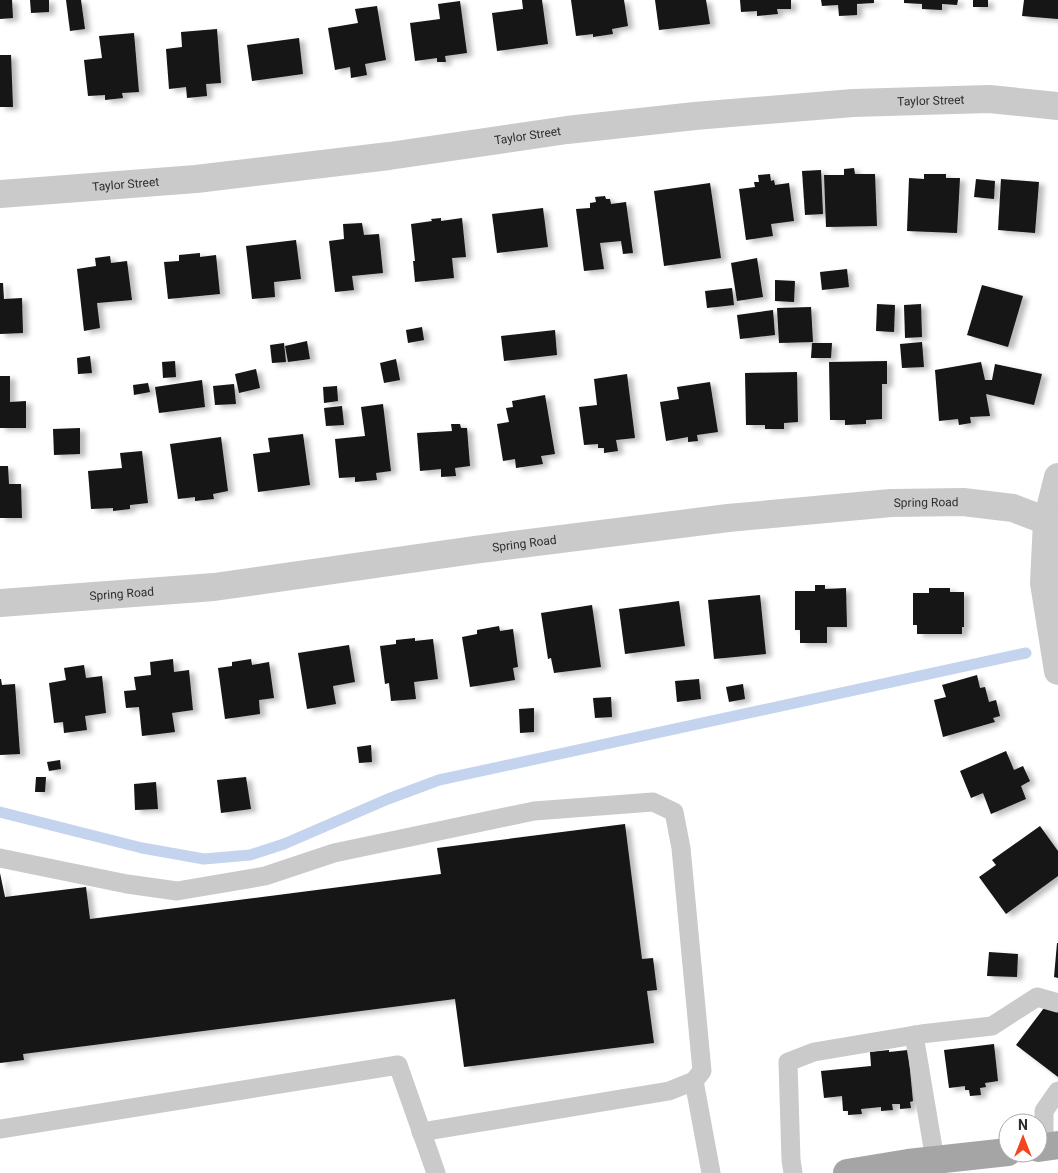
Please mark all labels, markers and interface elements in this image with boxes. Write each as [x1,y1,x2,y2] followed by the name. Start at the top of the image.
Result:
[897,93,965,109] street label: Taylor Street
[493,124,562,148] street label: Taylor Street
[92,175,160,194] street label: Taylor Street
[894,495,959,510] street label: Spring Road
[491,533,557,555] street label: Spring Road
[89,585,154,603] street label: Spring Road
[998,1113,1048,1163] north arrow
[1018,1117,1028,1133] text: N

